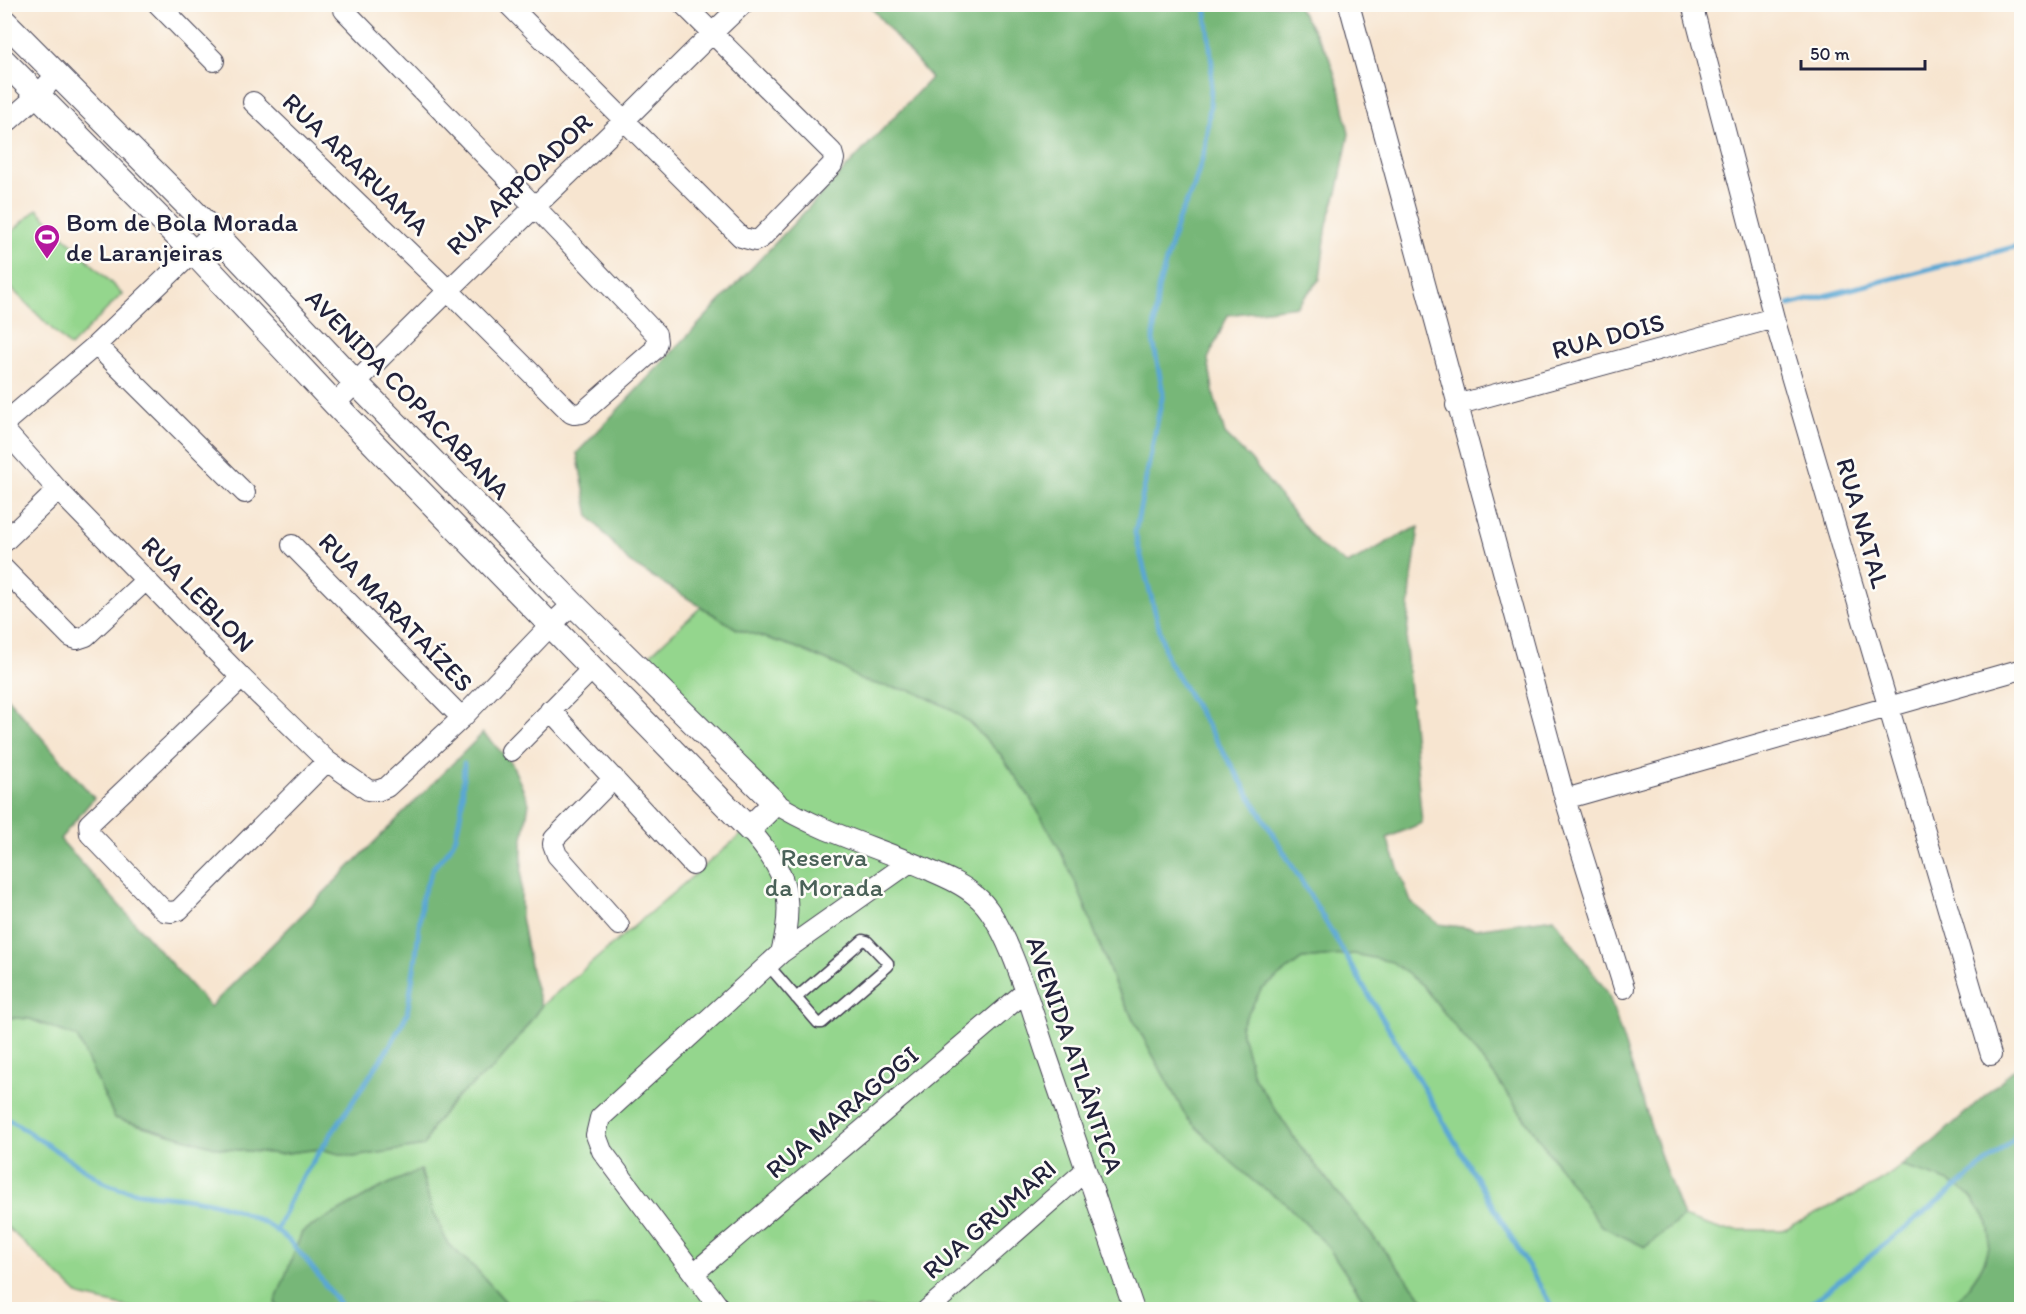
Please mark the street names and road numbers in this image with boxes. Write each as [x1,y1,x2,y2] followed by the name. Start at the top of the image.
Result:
[276,86,436,242] street label: RUA ARARUAMA
[439,106,599,262] street label: RUA ARPOADOR
[299,282,517,506] street label: AVENIDA COPACABANA
[1548,306,1668,366] street label: RUA DOIS
[1829,454,1897,592] street label: RUA NATAL
[312,526,480,698] street label: RUA MARATAÍZES
[135,529,261,659] street label: RUA LEBLON
[1019,932,1131,1178] street label: AVENIDA ATLÂNTICA
[759,1039,925,1185] street label: RUA MARAGOGI
[916,1152,1062,1286] street label: RUA GRUMARI

